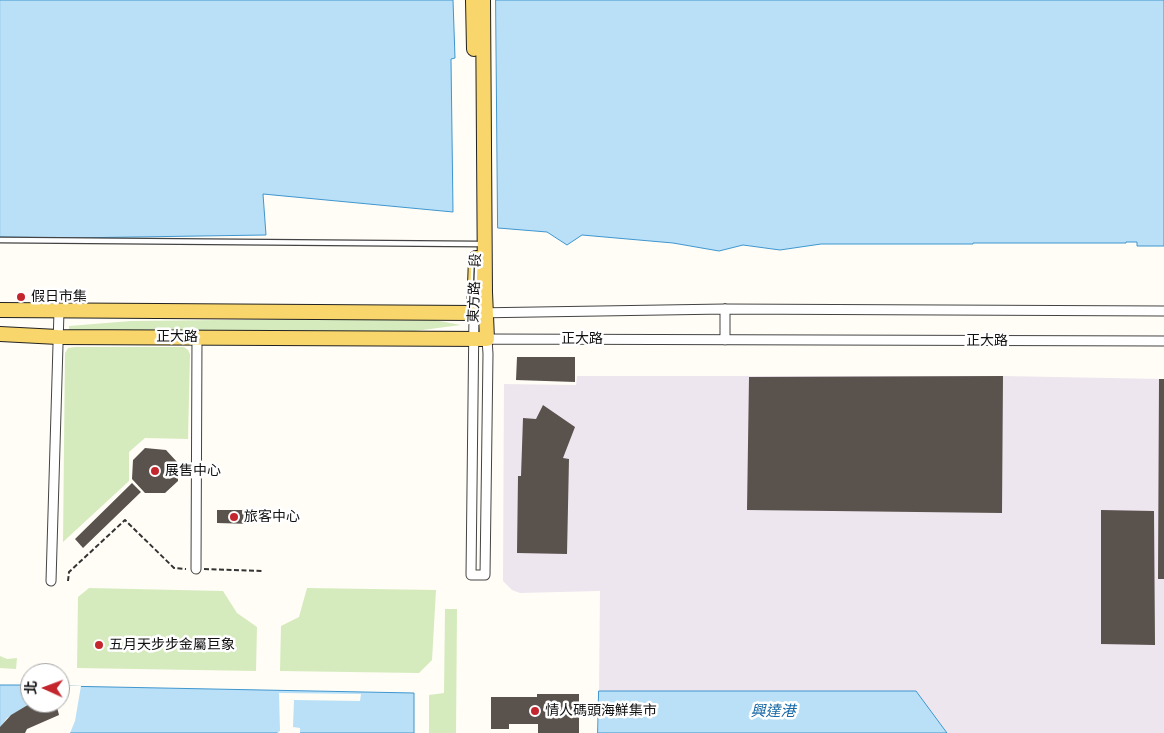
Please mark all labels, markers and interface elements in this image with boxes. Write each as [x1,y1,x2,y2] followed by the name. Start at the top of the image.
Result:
[465,253,485,323] street label: 東方路一段
[31,289,87,305] place label: 假日市集
[15,291,27,303] marker: 假日市集
[156,329,198,345] street label: 正大路
[561,331,603,347] street label: 正大路
[966,333,1008,349] street label: 正大路
[165,463,221,479] place label: 展售中心
[149,465,161,477] marker: 展售中心
[244,509,300,525] place label: 旅客中心
[228,511,240,523] marker: 旅客中心
[109,637,235,653] place label: 五月天步步金屬巨象
[93,639,105,651] marker: 五月天步步金屬巨象
[20,663,70,713] north arrow
[22,680,40,695] text: 北
[545,703,657,719] place label: 情人碼頭海鮮集市
[751,703,795,721] water label: 興達港
[529,705,541,717] marker: 情人碼頭海鮮集市

